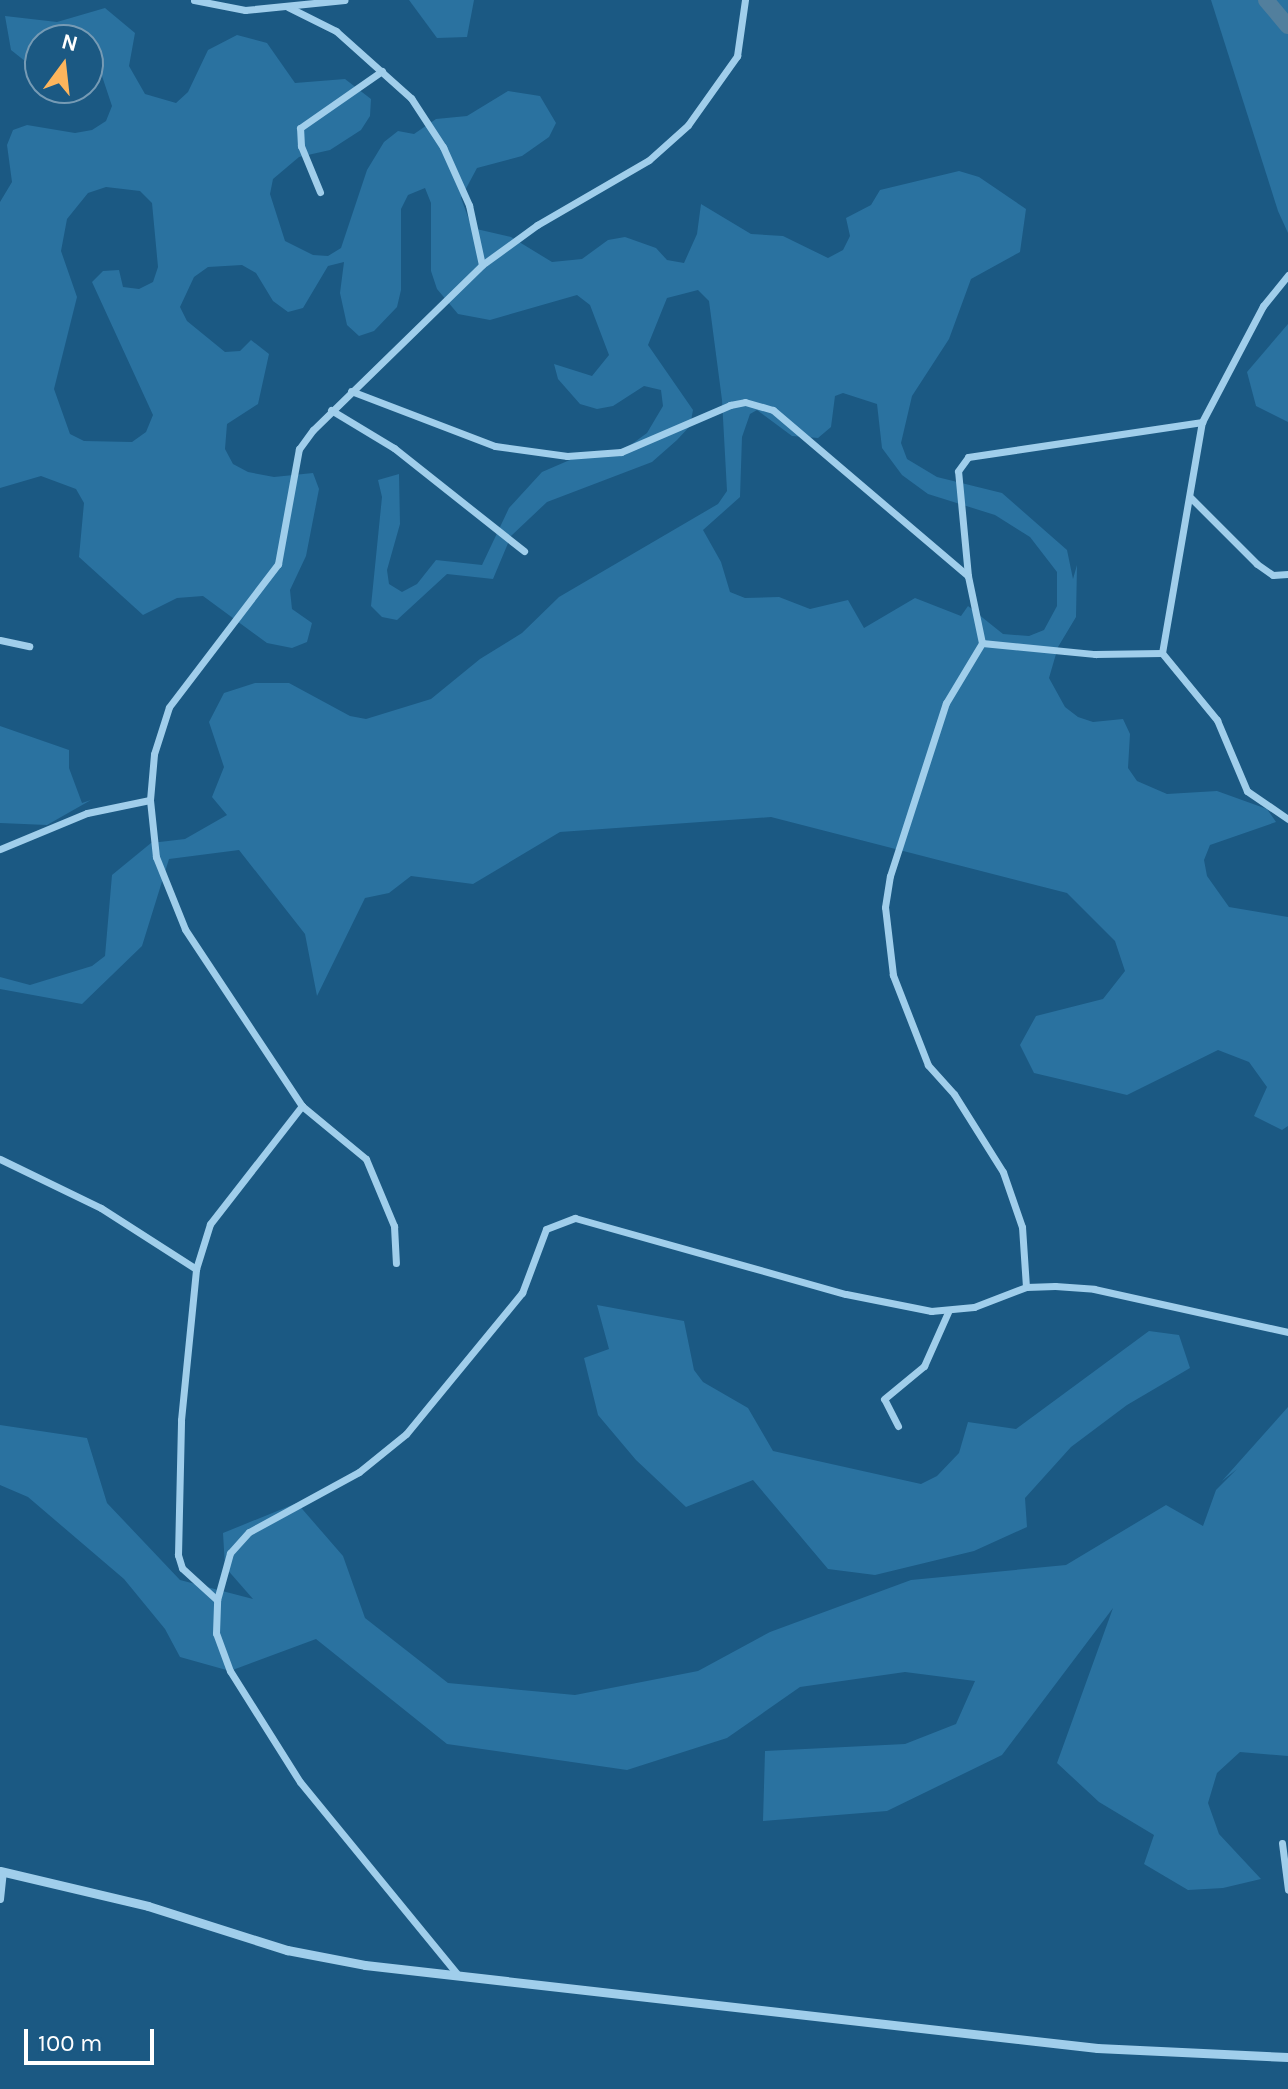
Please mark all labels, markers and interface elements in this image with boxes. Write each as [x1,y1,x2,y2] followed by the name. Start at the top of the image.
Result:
[24,24,104,104] north arrow
[59,28,81,57] text: N
[28,2013,158,2063] scale bar
[38,2029,103,2057] text: 100 m

